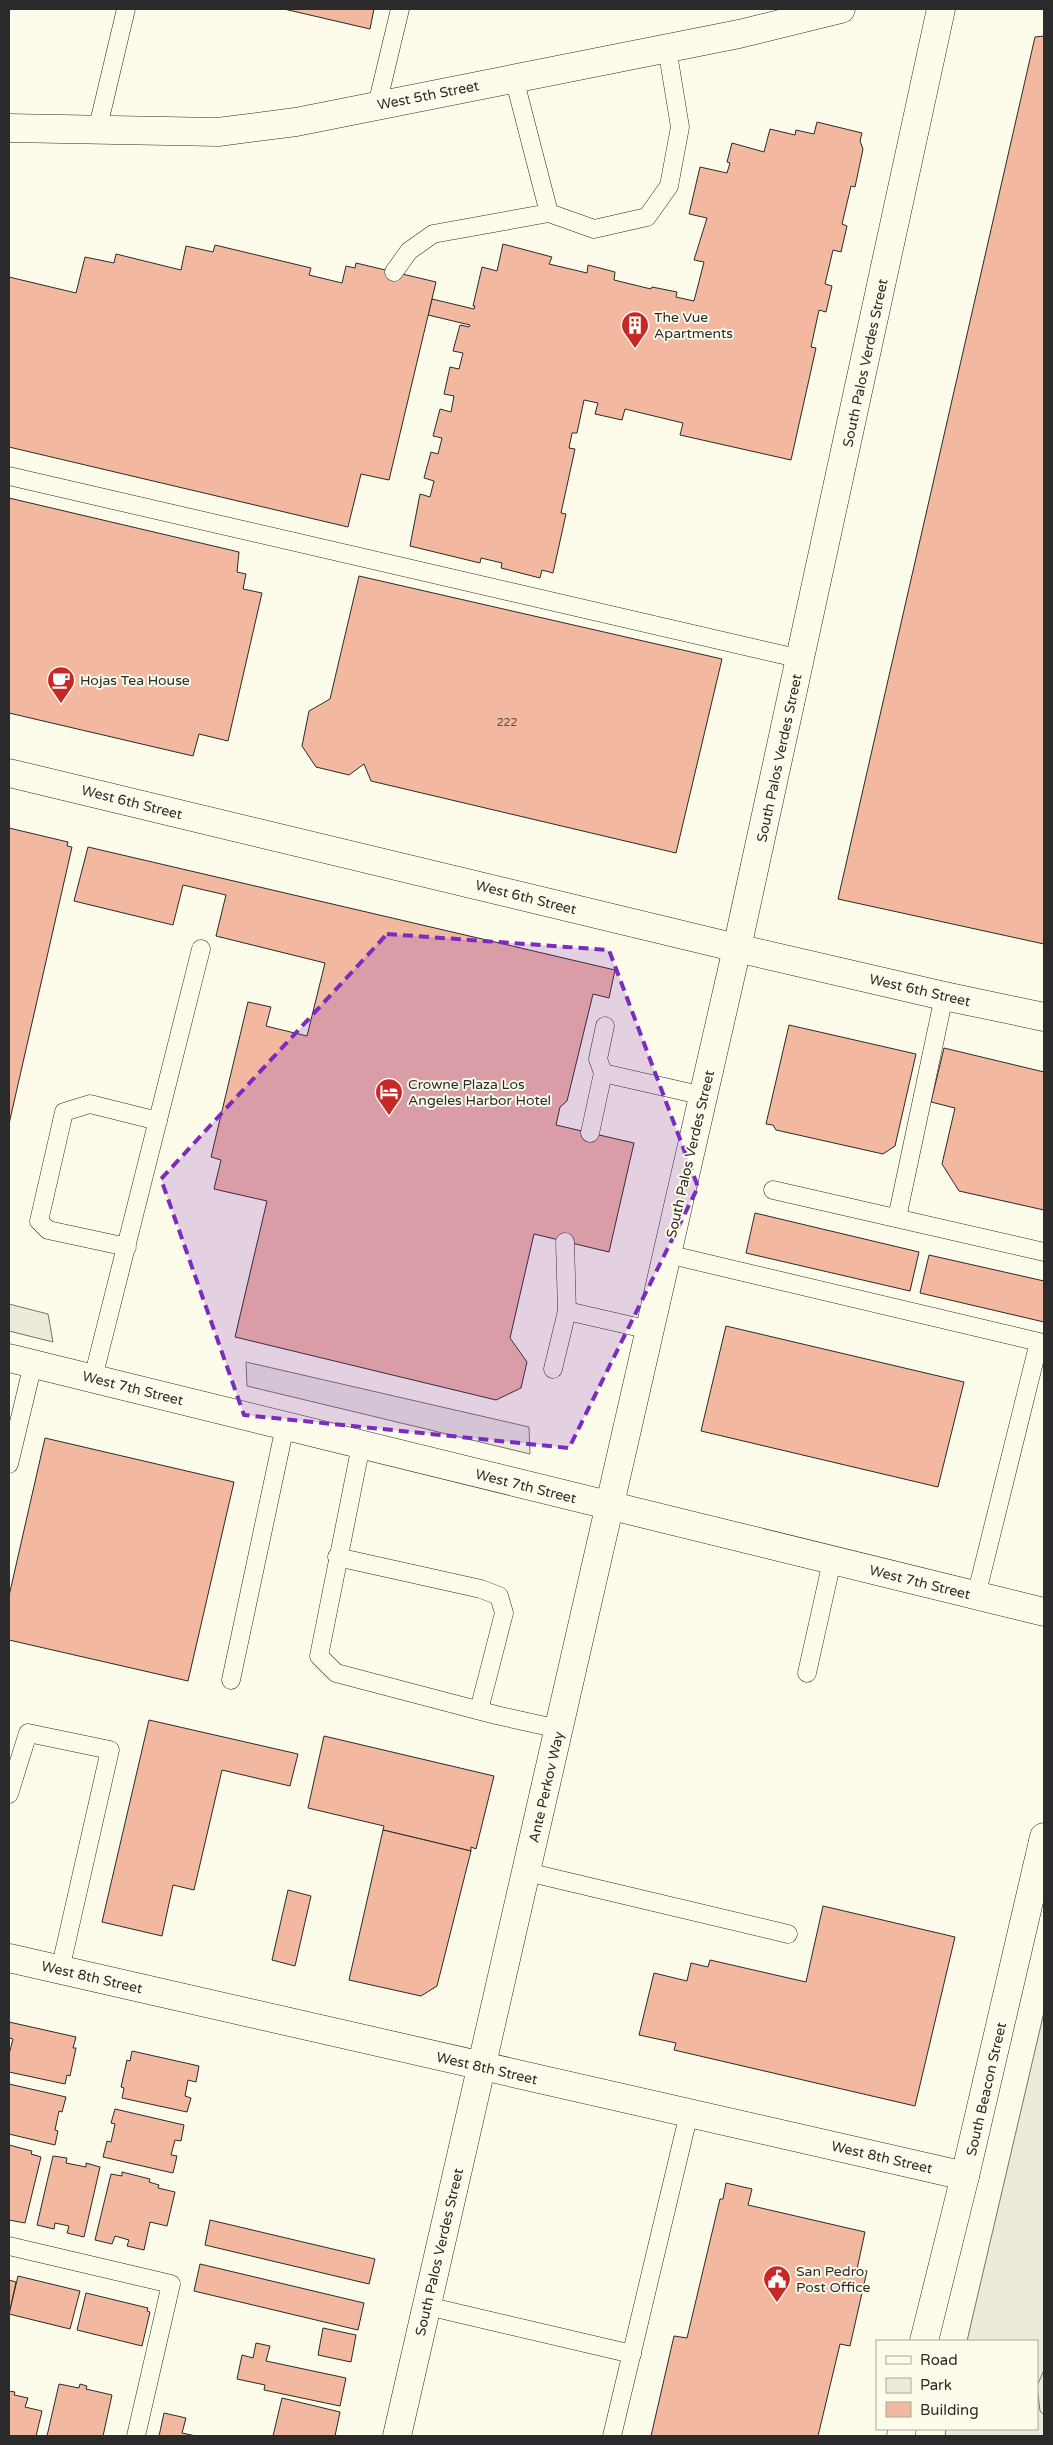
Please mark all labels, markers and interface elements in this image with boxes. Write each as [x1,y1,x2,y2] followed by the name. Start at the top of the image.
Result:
[376,77,481,114] street label: West 5th Street
[839,277,892,449] street label: South Palos Verdes Street
[654,309,733,342] place label: The Vue Apartments
[620,310,650,349] building icon: The Vue Apartments
[46,665,76,704] cafe icon: Hojas Tea House
[80,672,190,689] place label: Hojas Tea House
[753,672,806,844] street label: South Palos Verdes Street
[497,716,517,729] house number: 222
[80,782,185,823] street label: West 6th Street
[474,877,579,918] street label: West 6th Street
[868,971,973,1011] street label: West 6th Street
[663,1068,718,1240] street label: South Palos Verdes Street
[408,1076,551,1109] place label: Crowne Plaza Los Angeles Harbor Hotel
[374,1077,404,1116] hotel icon: Crowne Plaza Los Angeles Harbor Hotel
[81,1368,186,1409] street label: West 7th Street
[474,1466,579,1507] street label: West 7th Street
[868,1562,973,1603] street label: West 7th Street
[525,1729,568,1845] street label: Ante Perkov Way
[40,1958,145,1998] street label: West 8th Street
[963,2020,1010,2158] street label: South Beacon Street
[435,2049,540,2089] street label: West 8th Street
[830,2138,935,2178] street label: West 8th Street
[412,2166,467,2338] street label: South Palos Verdes Street
[796,2263,871,2296] place label: San Pedro Post Office
[762,2264,792,2303] public building icon: San Pedro Post Office
[876,2340,1038,2430] legend
[920,2351,958,2369] text: Road
[920,2376,952,2394] text: Park
[920,2401,979,2419] text: Building

